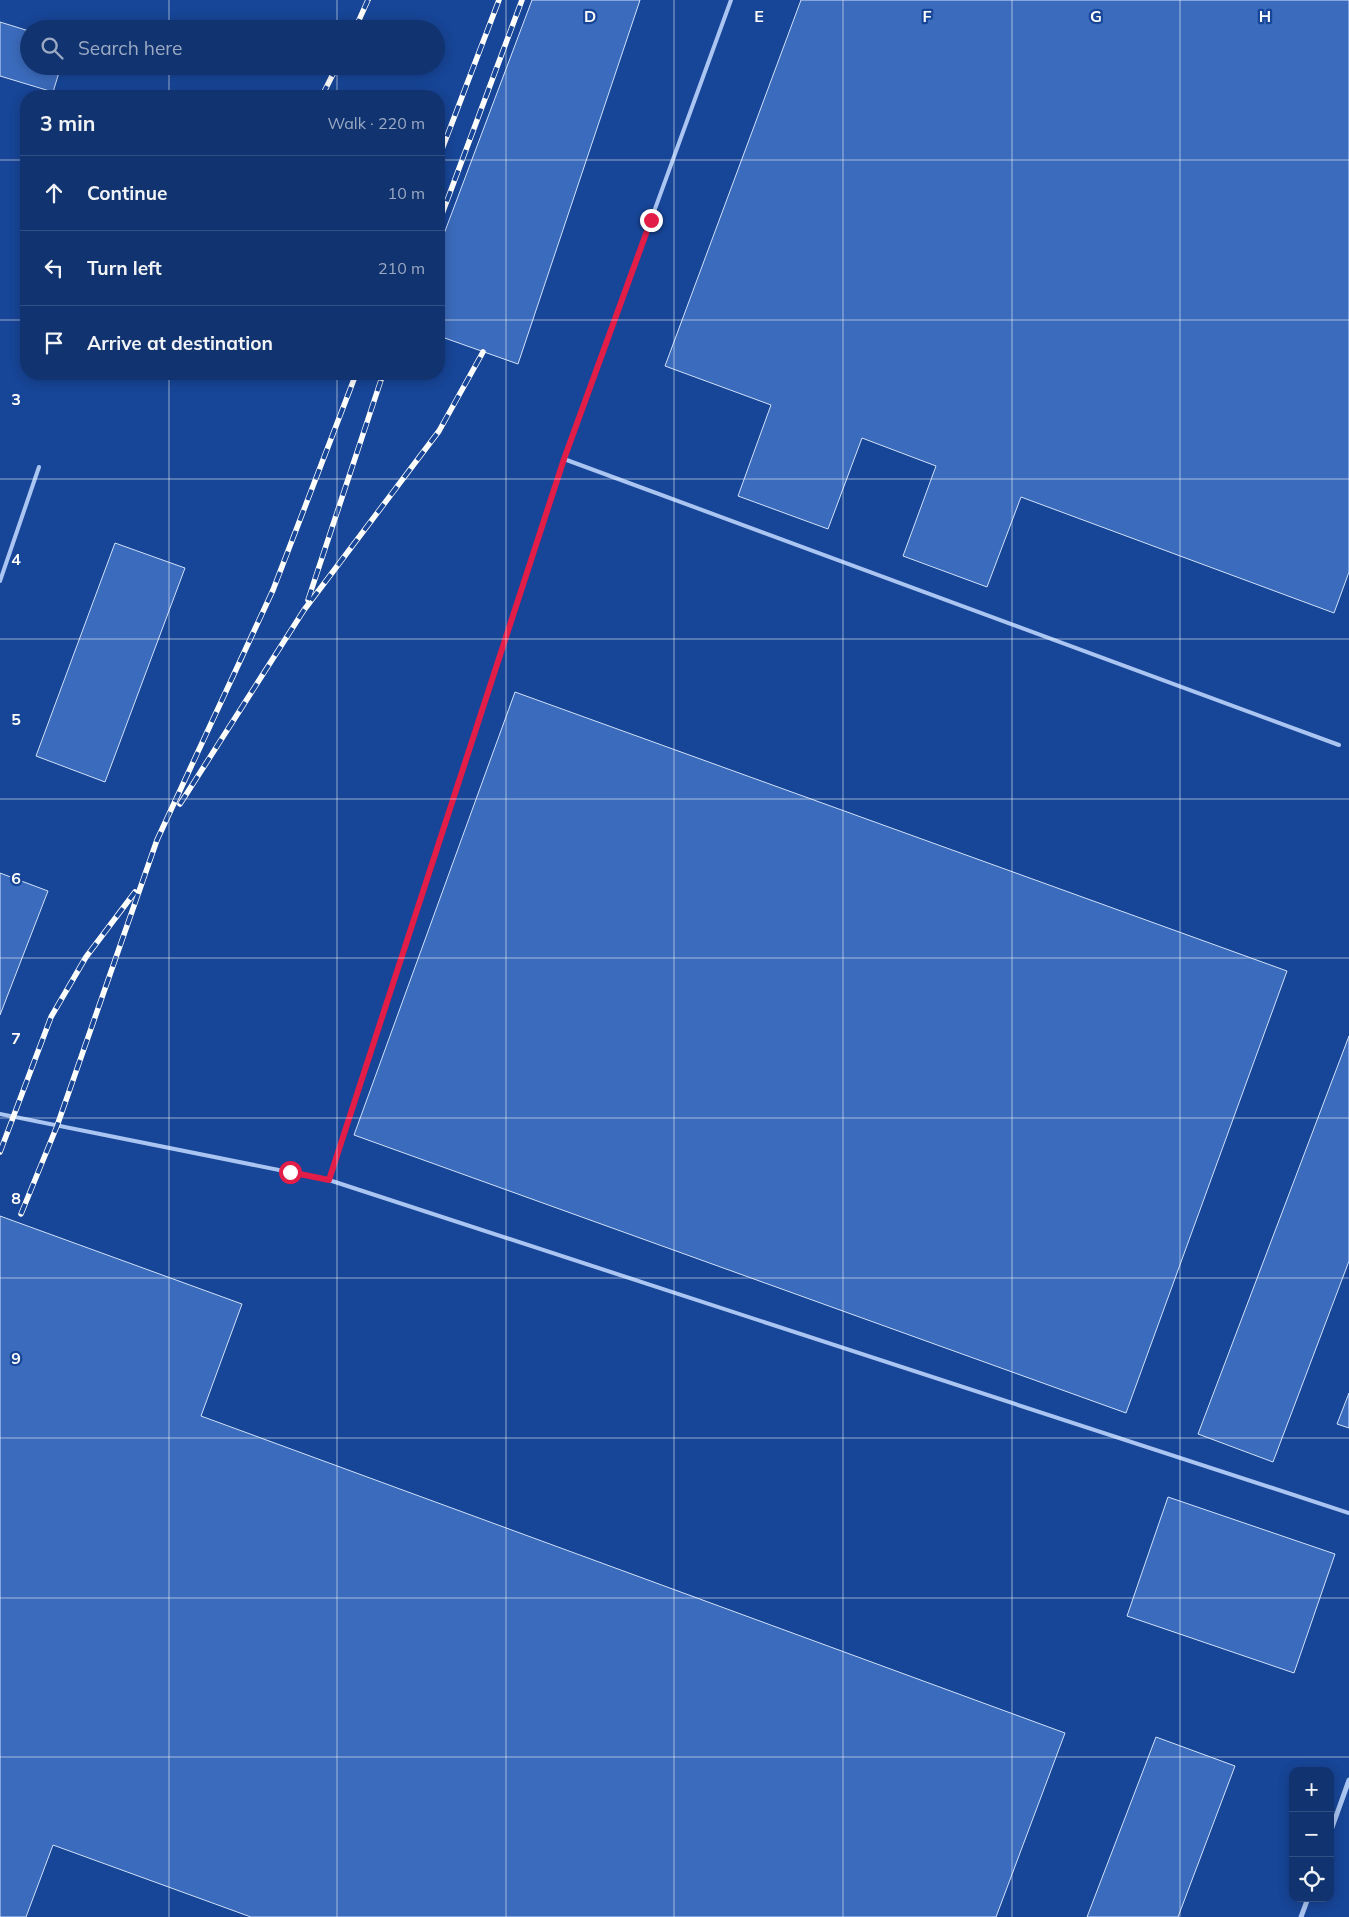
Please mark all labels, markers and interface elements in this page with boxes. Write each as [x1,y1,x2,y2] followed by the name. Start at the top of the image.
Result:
[584,6,596,26] text: D
[754,6,764,26] text: E
[922,6,932,26] text: F
[1090,6,1102,26] text: G
[1259,6,1271,26] text: H
[20,20,445,75] search box
[38,34,66,62] icon: search
[78,36,182,60] text: Search here
[40,110,95,136] text: 3 min
[327,113,425,133] text: Walk · 220 m
[40,179,68,207] icon: ahead
[87,181,167,205] text: Continue
[388,183,425,203] text: 10 m
[640,209,663,232] route end
[40,254,68,282] icon: left
[87,256,162,280] text: Turn left
[378,258,425,278] text: 210 m
[40,329,68,357] icon: arrive
[87,331,273,355] text: Arrive at destination
[11,389,21,409] text: 3
[11,549,21,569] text: 4
[11,709,21,729] text: 5
[11,868,21,888] text: 6
[11,1028,21,1048] text: 7
[279,1161,302,1184] route start
[11,1188,21,1208] text: 8
[11,1348,21,1368] text: 9
[1289,1767,1334,1902] map controls
[1289,1767,1334,1812] button: +
[1289,1812,1334,1857] button: −
[1289,1857,1334,1902] button: locate

